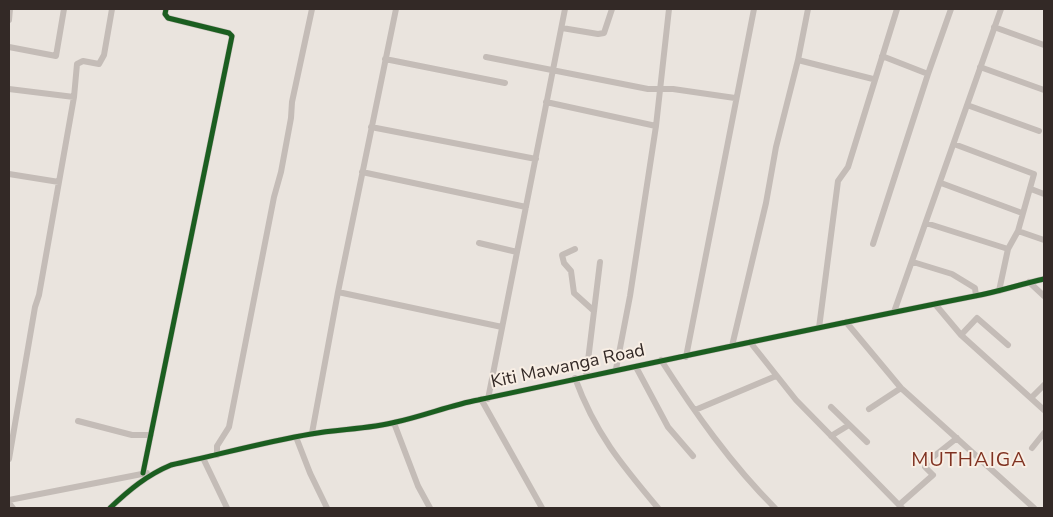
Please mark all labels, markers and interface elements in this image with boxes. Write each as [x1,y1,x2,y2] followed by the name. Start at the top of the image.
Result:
[489,340,647,394] street label: Kiti Mawanga Road
[910,449,1028,473] district label: MUTHAIGA

